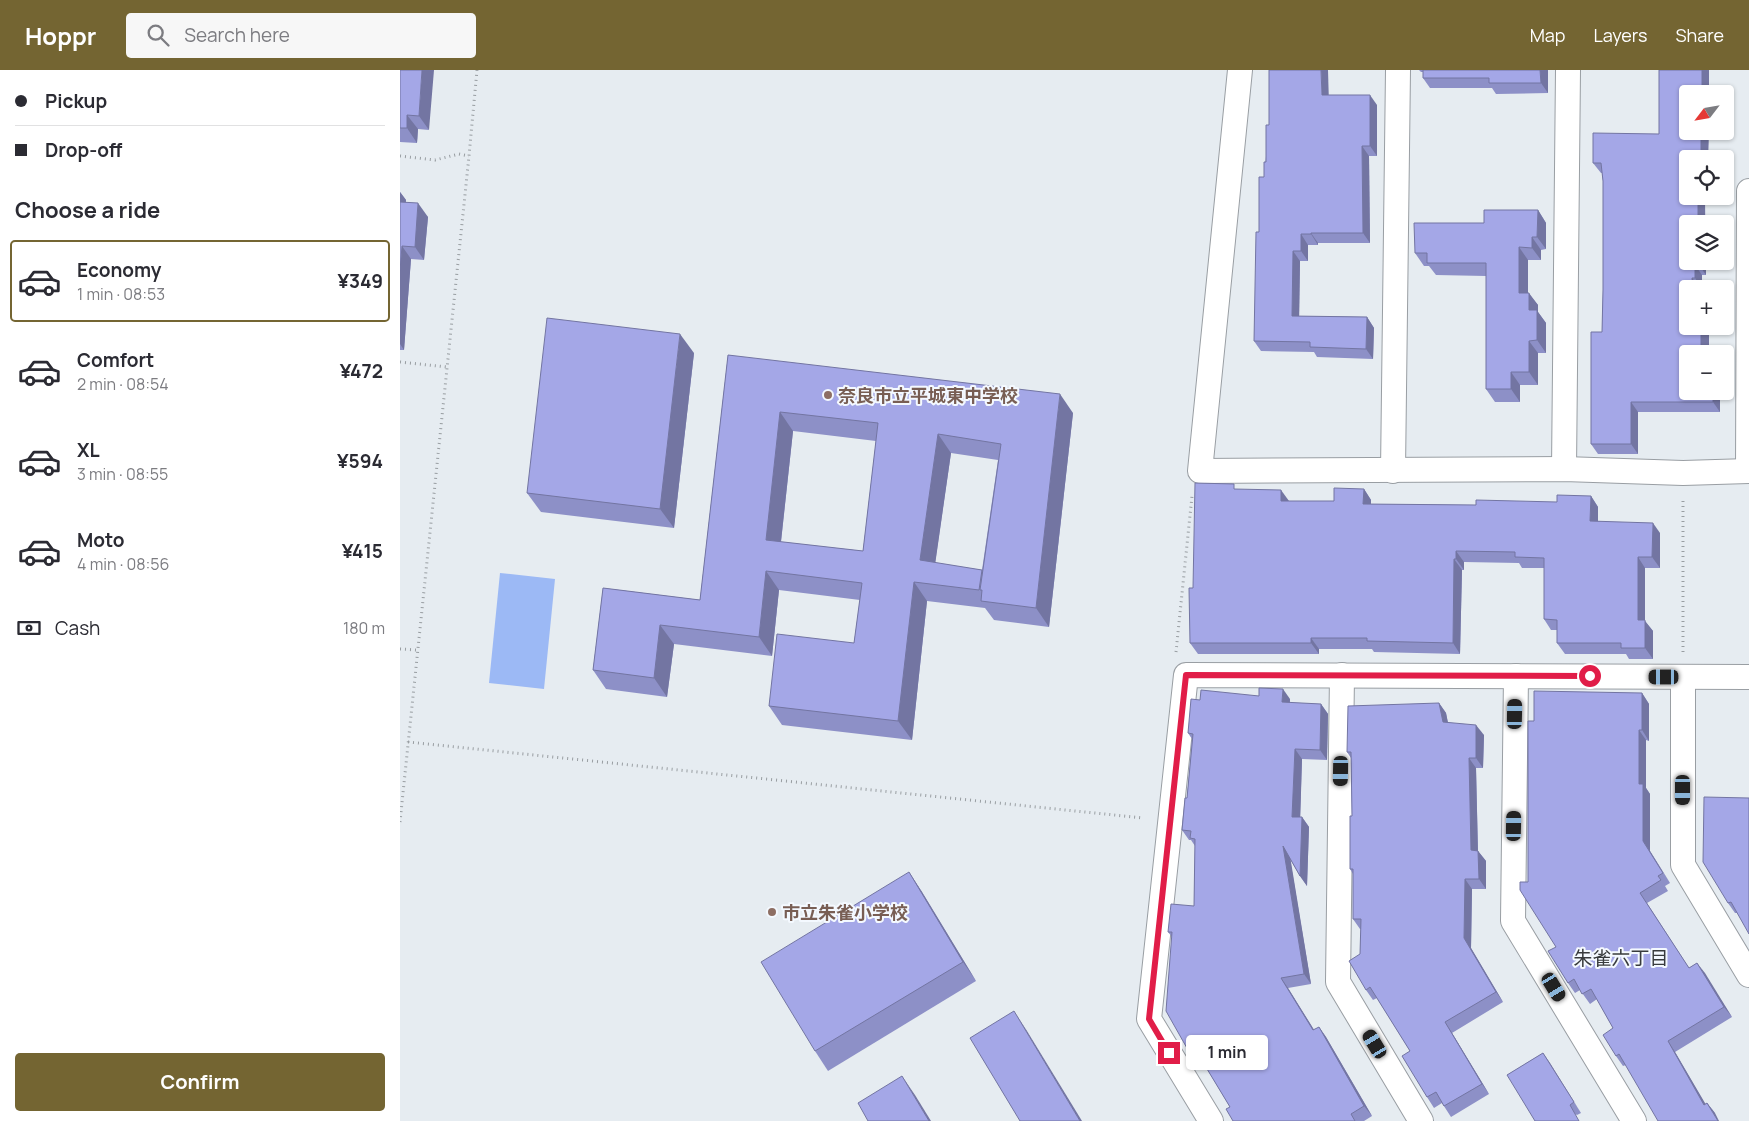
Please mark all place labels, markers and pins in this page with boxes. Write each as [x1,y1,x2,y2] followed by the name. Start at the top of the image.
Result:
[838,383,1018,407] place label: 奈良市立平城東中学校
[822,389,834,401] marker: 奈良市立平城東中学校
[782,900,908,924] place label: 市立朱雀小学校
[766,906,778,918] marker: 市立朱雀小学校

